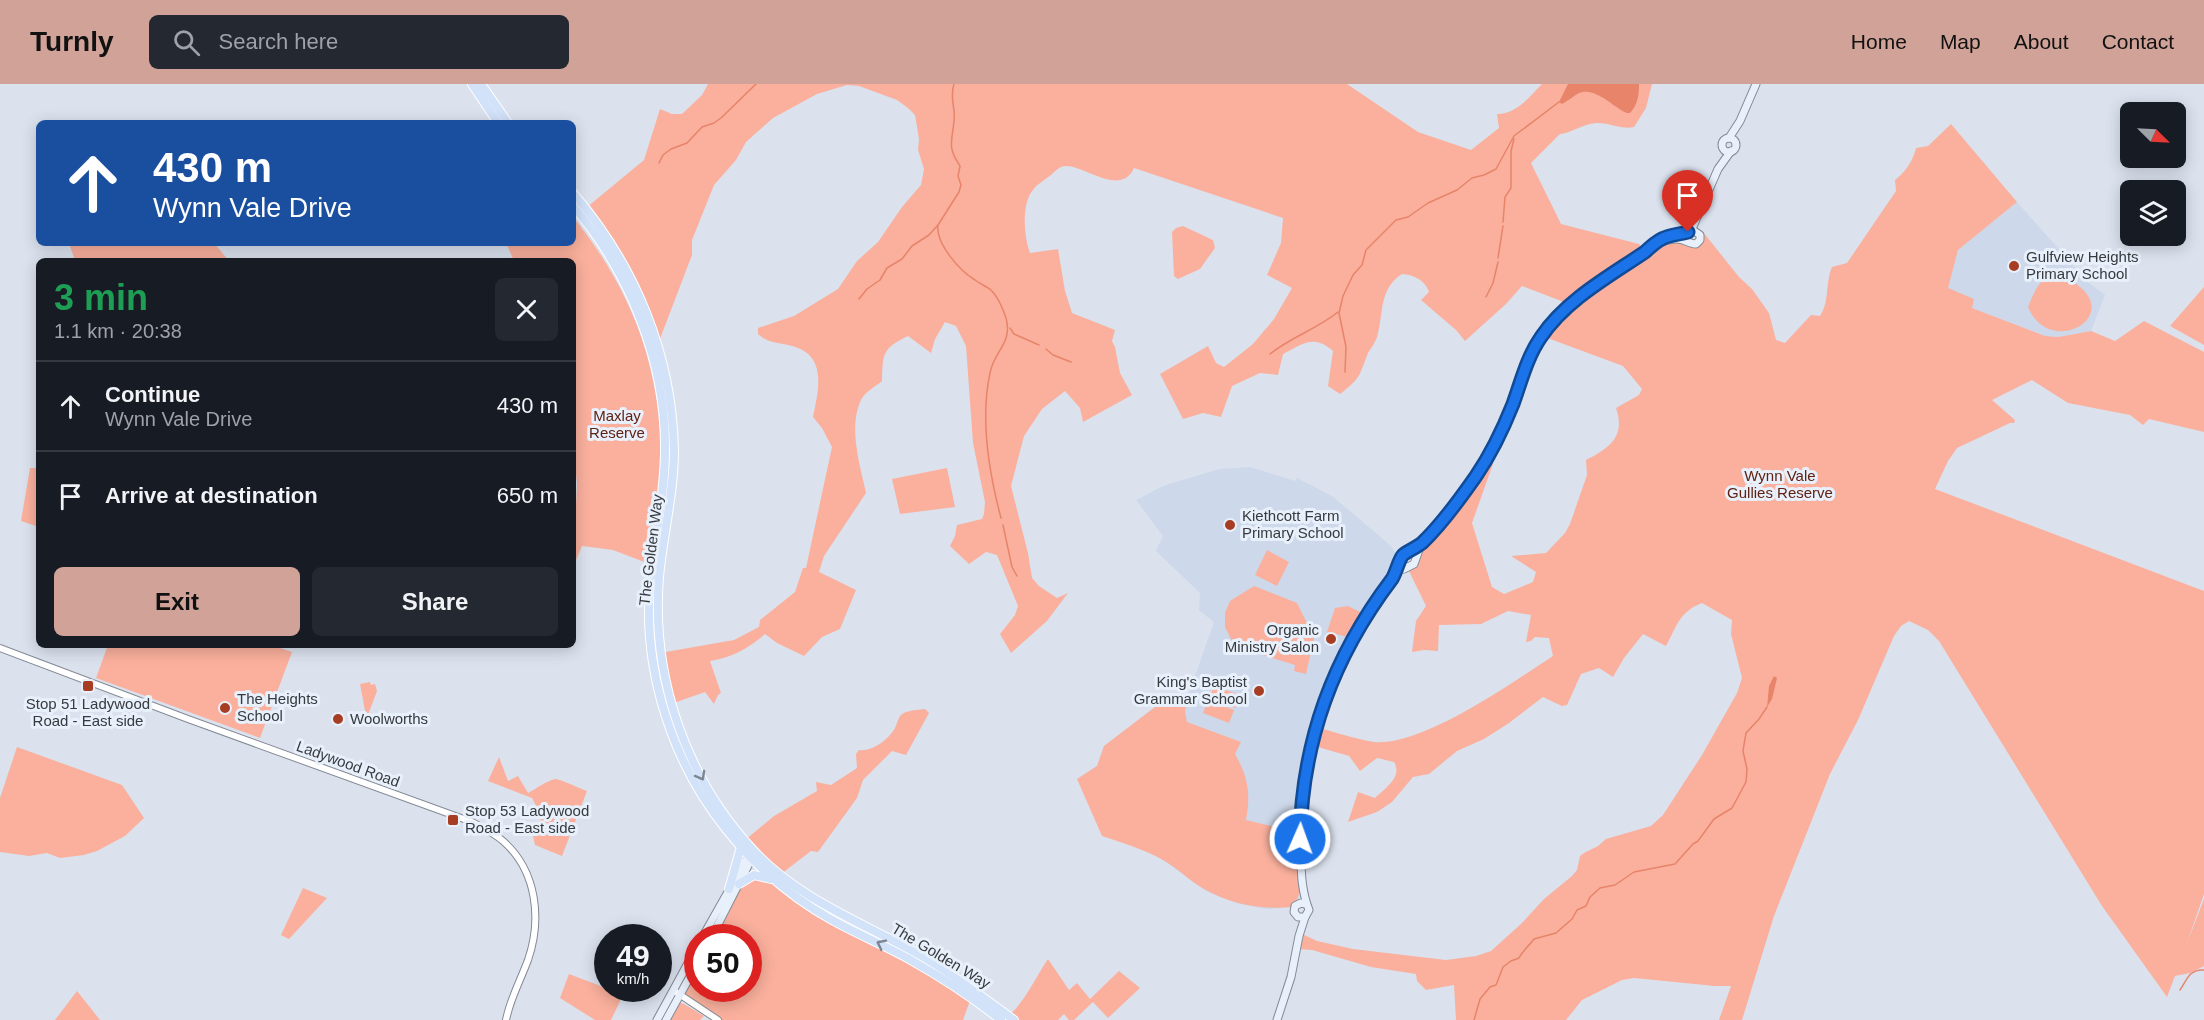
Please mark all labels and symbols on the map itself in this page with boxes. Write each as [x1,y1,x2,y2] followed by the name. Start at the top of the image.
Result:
[2120,102,2186,168] north arrow
[1662,170,1713,232] pin
[2026,248,2139,282] place label: Gulfview Heights Primary School
[2007,259,2021,273] marker: Gulfview Heights Primary School
[589,407,645,441] park label: Maxlay Reserve
[1727,467,1833,501] park label: Wynn Vale Gullies Reserve
[635,493,666,607] street label: The Golden Way
[1242,507,1344,541] place label: Kiethcott Farm Primary School
[1223,518,1237,532] marker: Kiethcott Farm Primary School
[1225,621,1319,655] place label: Organic Ministry Salon
[1324,632,1338,646] marker: Organic Ministry Salon
[1134,673,1248,707] place label: King's Baptist Grammar School
[81,679,95,693] marker: Stop 51 Ladywood Road - East side
[1252,684,1266,698] marker: King's Baptist Grammar School
[237,690,318,724] place label: The Heights School
[26,695,150,729] place label: Stop 51 Ladywood Road - East side
[218,701,232,715] marker: The Heights School
[350,710,428,727] place label: Woolworths
[331,712,345,726] marker: Woolworths
[294,737,402,790] street label: Ladywood Road
[694,769,705,780] one-way arrow
[465,802,589,836] place label: Stop 53 Ladywood Road - East side
[1268,807,1332,871] position arrow
[446,813,460,827] marker: Stop 53 Ladywood Road - East side
[889,919,994,992] street label: The Golden Way
[684,924,762,1002] speed limit sign: 50
[876,940,887,951] one-way arrow

